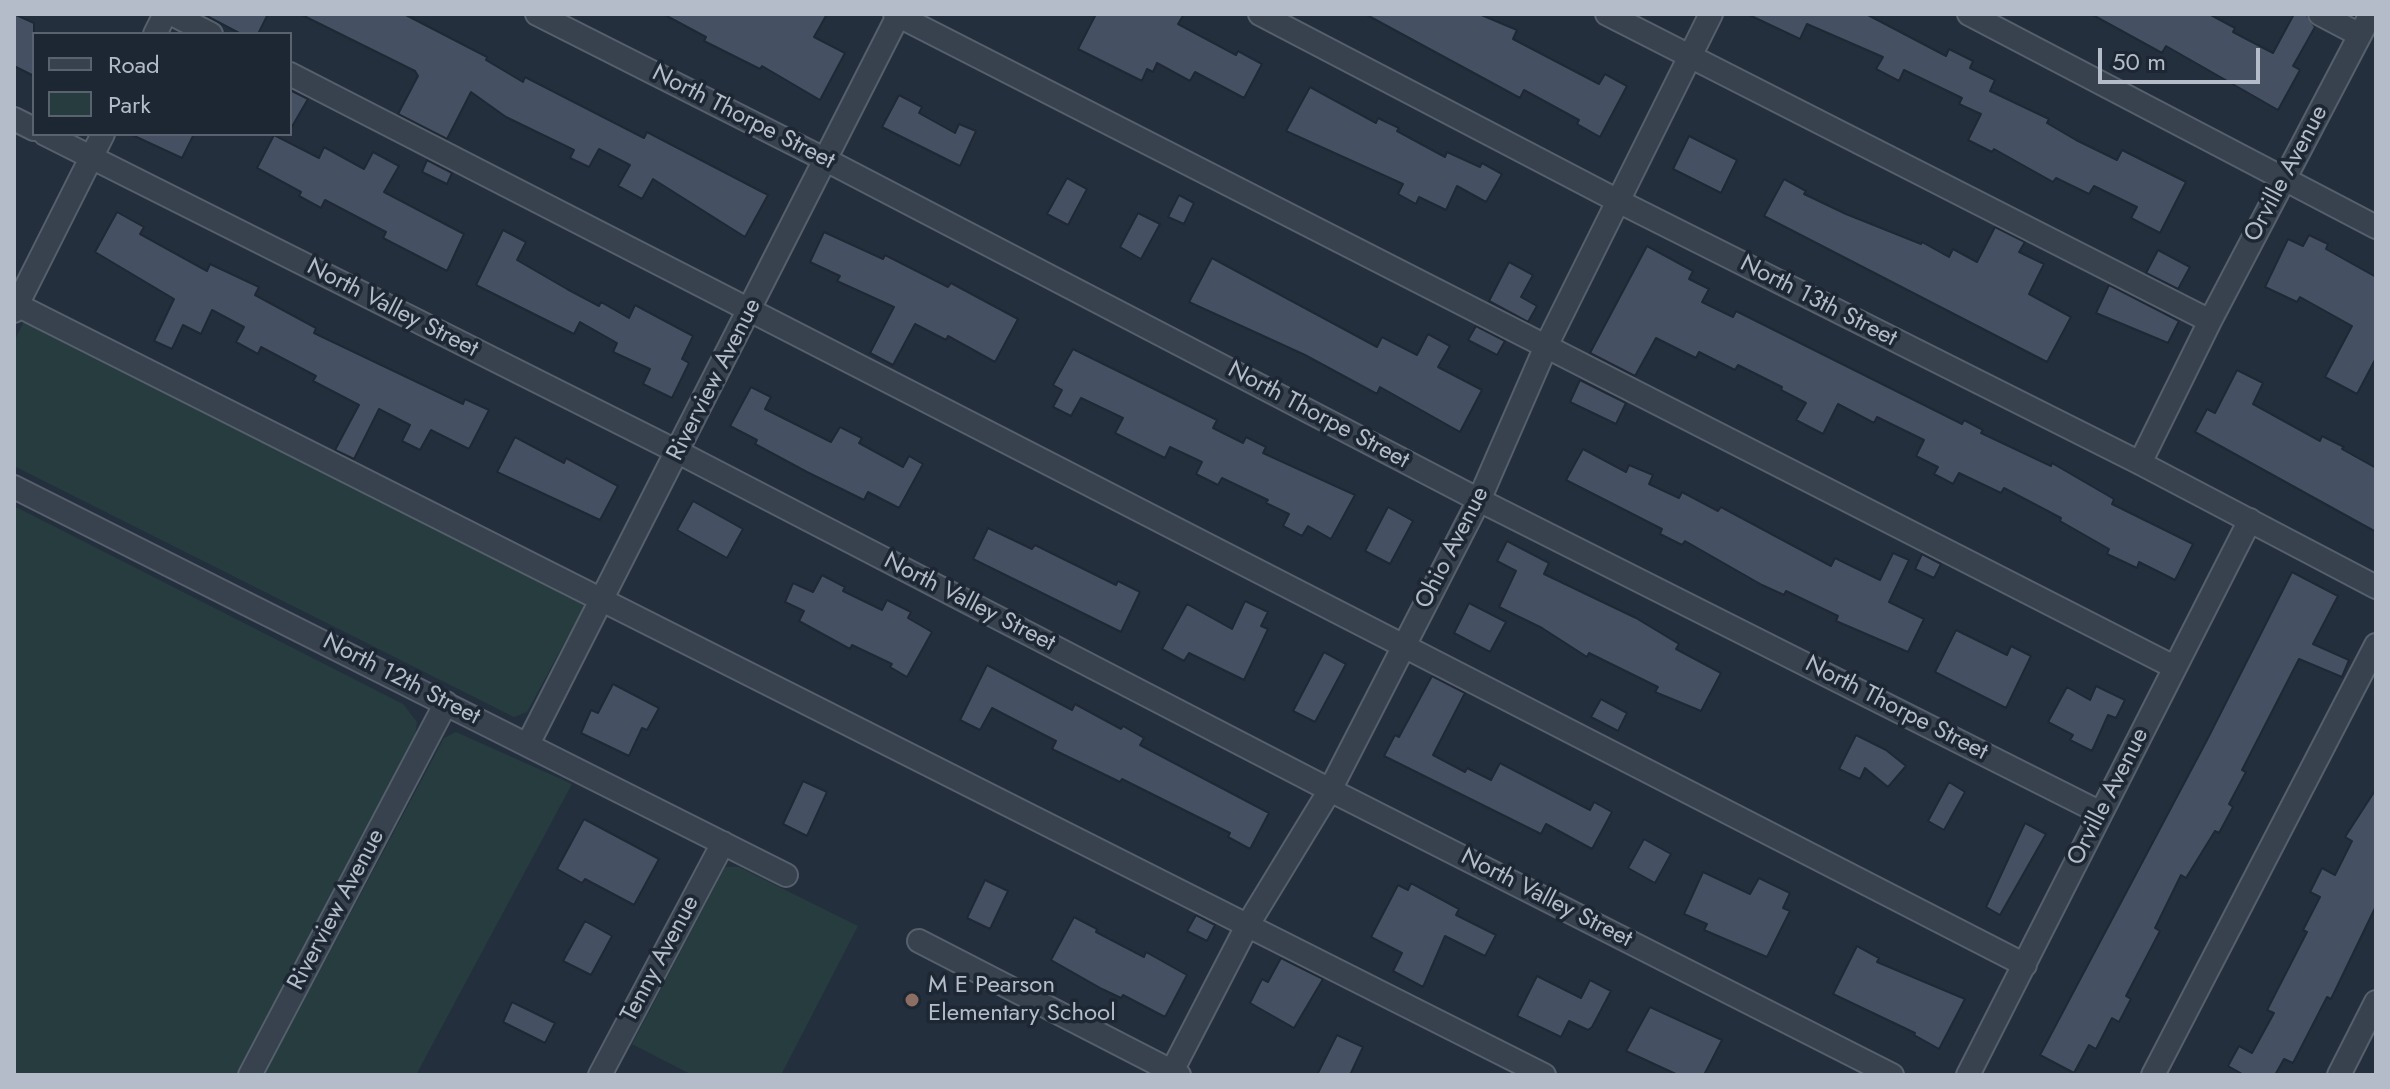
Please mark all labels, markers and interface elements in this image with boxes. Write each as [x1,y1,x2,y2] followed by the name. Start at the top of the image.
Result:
[32,32,292,136] legend
[2102,32,2264,82] scale bar
[2112,44,2166,79] text: 50 m
[108,47,160,82] text: Road
[647,60,839,176] street label: North Thorpe Street
[108,87,151,122] text: Park
[2239,101,2335,247] street label: Orville Avenue
[1735,250,1901,354] street label: North 13th Street
[301,253,483,365] street label: North Valley Street
[662,294,768,466] street label: Riverview Avenue
[1222,356,1414,476] street label: North Thorpe Street
[1410,482,1496,614] street label: Ohio Avenue
[878,547,1060,659] street label: North Valley Street
[317,628,485,732] street label: North 12th Street
[1800,651,1992,767] street label: North Thorpe Street
[2062,724,2156,870] street label: Orville Avenue
[282,825,392,995] street label: Riverview Avenue
[1455,843,1637,955] street label: North Valley Street
[616,891,706,1027] street label: Tenny Avenue
[928,972,1116,1028] place label: M E Pearson Elementary School
[903,991,921,1009] marker: M E Pearson Elementary School

